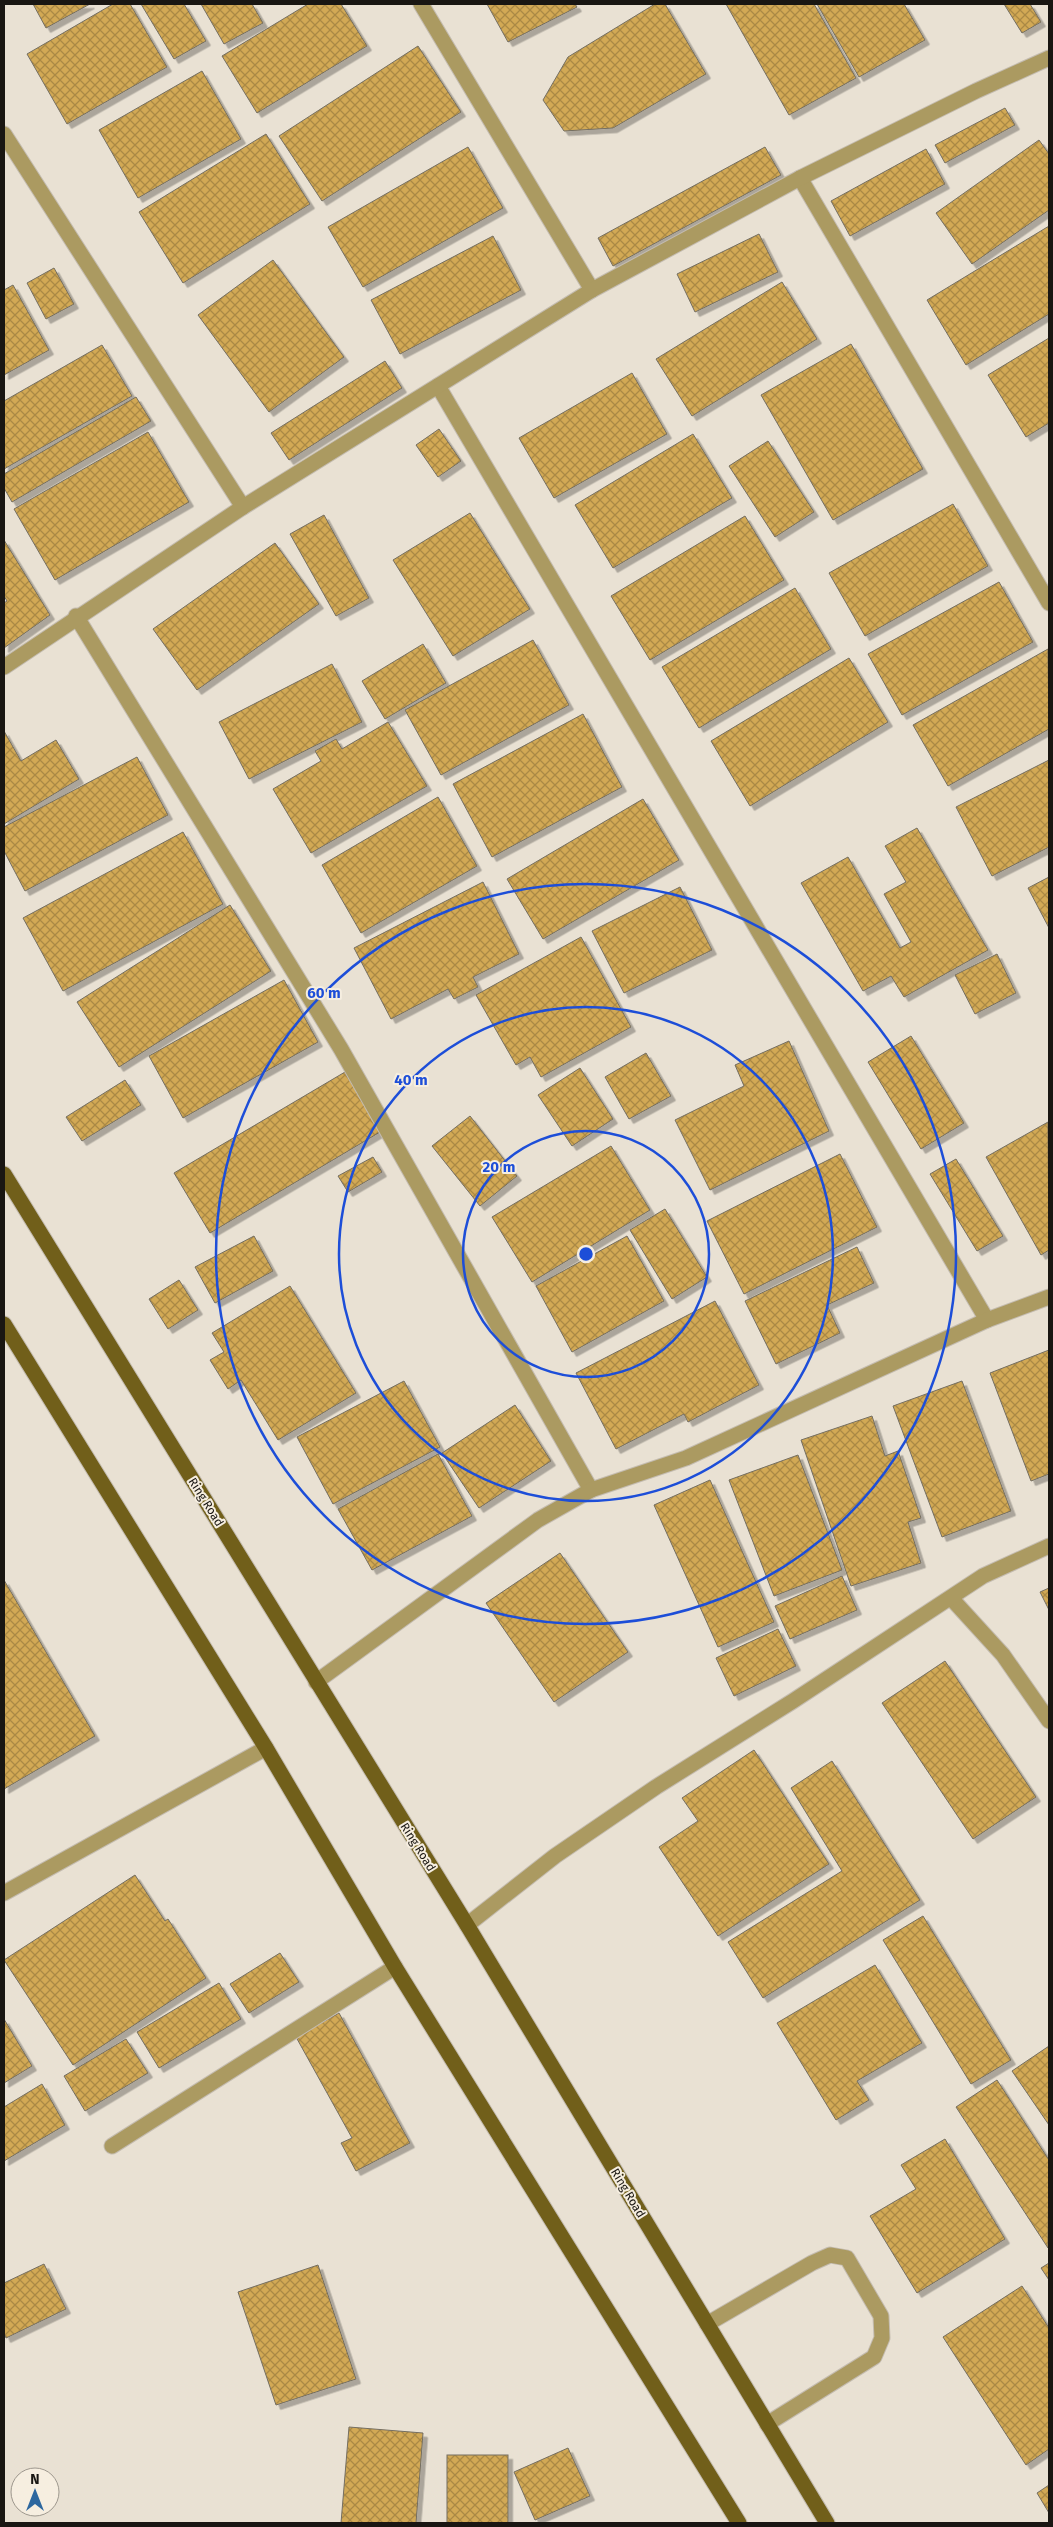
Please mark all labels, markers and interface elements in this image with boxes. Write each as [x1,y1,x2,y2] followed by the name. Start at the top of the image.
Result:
[307,984,341,1002] text: 60 m
[394,1071,428,1089] text: 40 m
[483,1158,515,1176] text: 20 m
[577,1245,595,1263] centre of rings
[186,1475,226,1529] street label: Ring Road
[398,1820,438,1874] street label: Ring Road
[608,2166,648,2220] street label: Ring Road
[10,2467,60,2517] north arrow
[30,2471,40,2488] text: N

